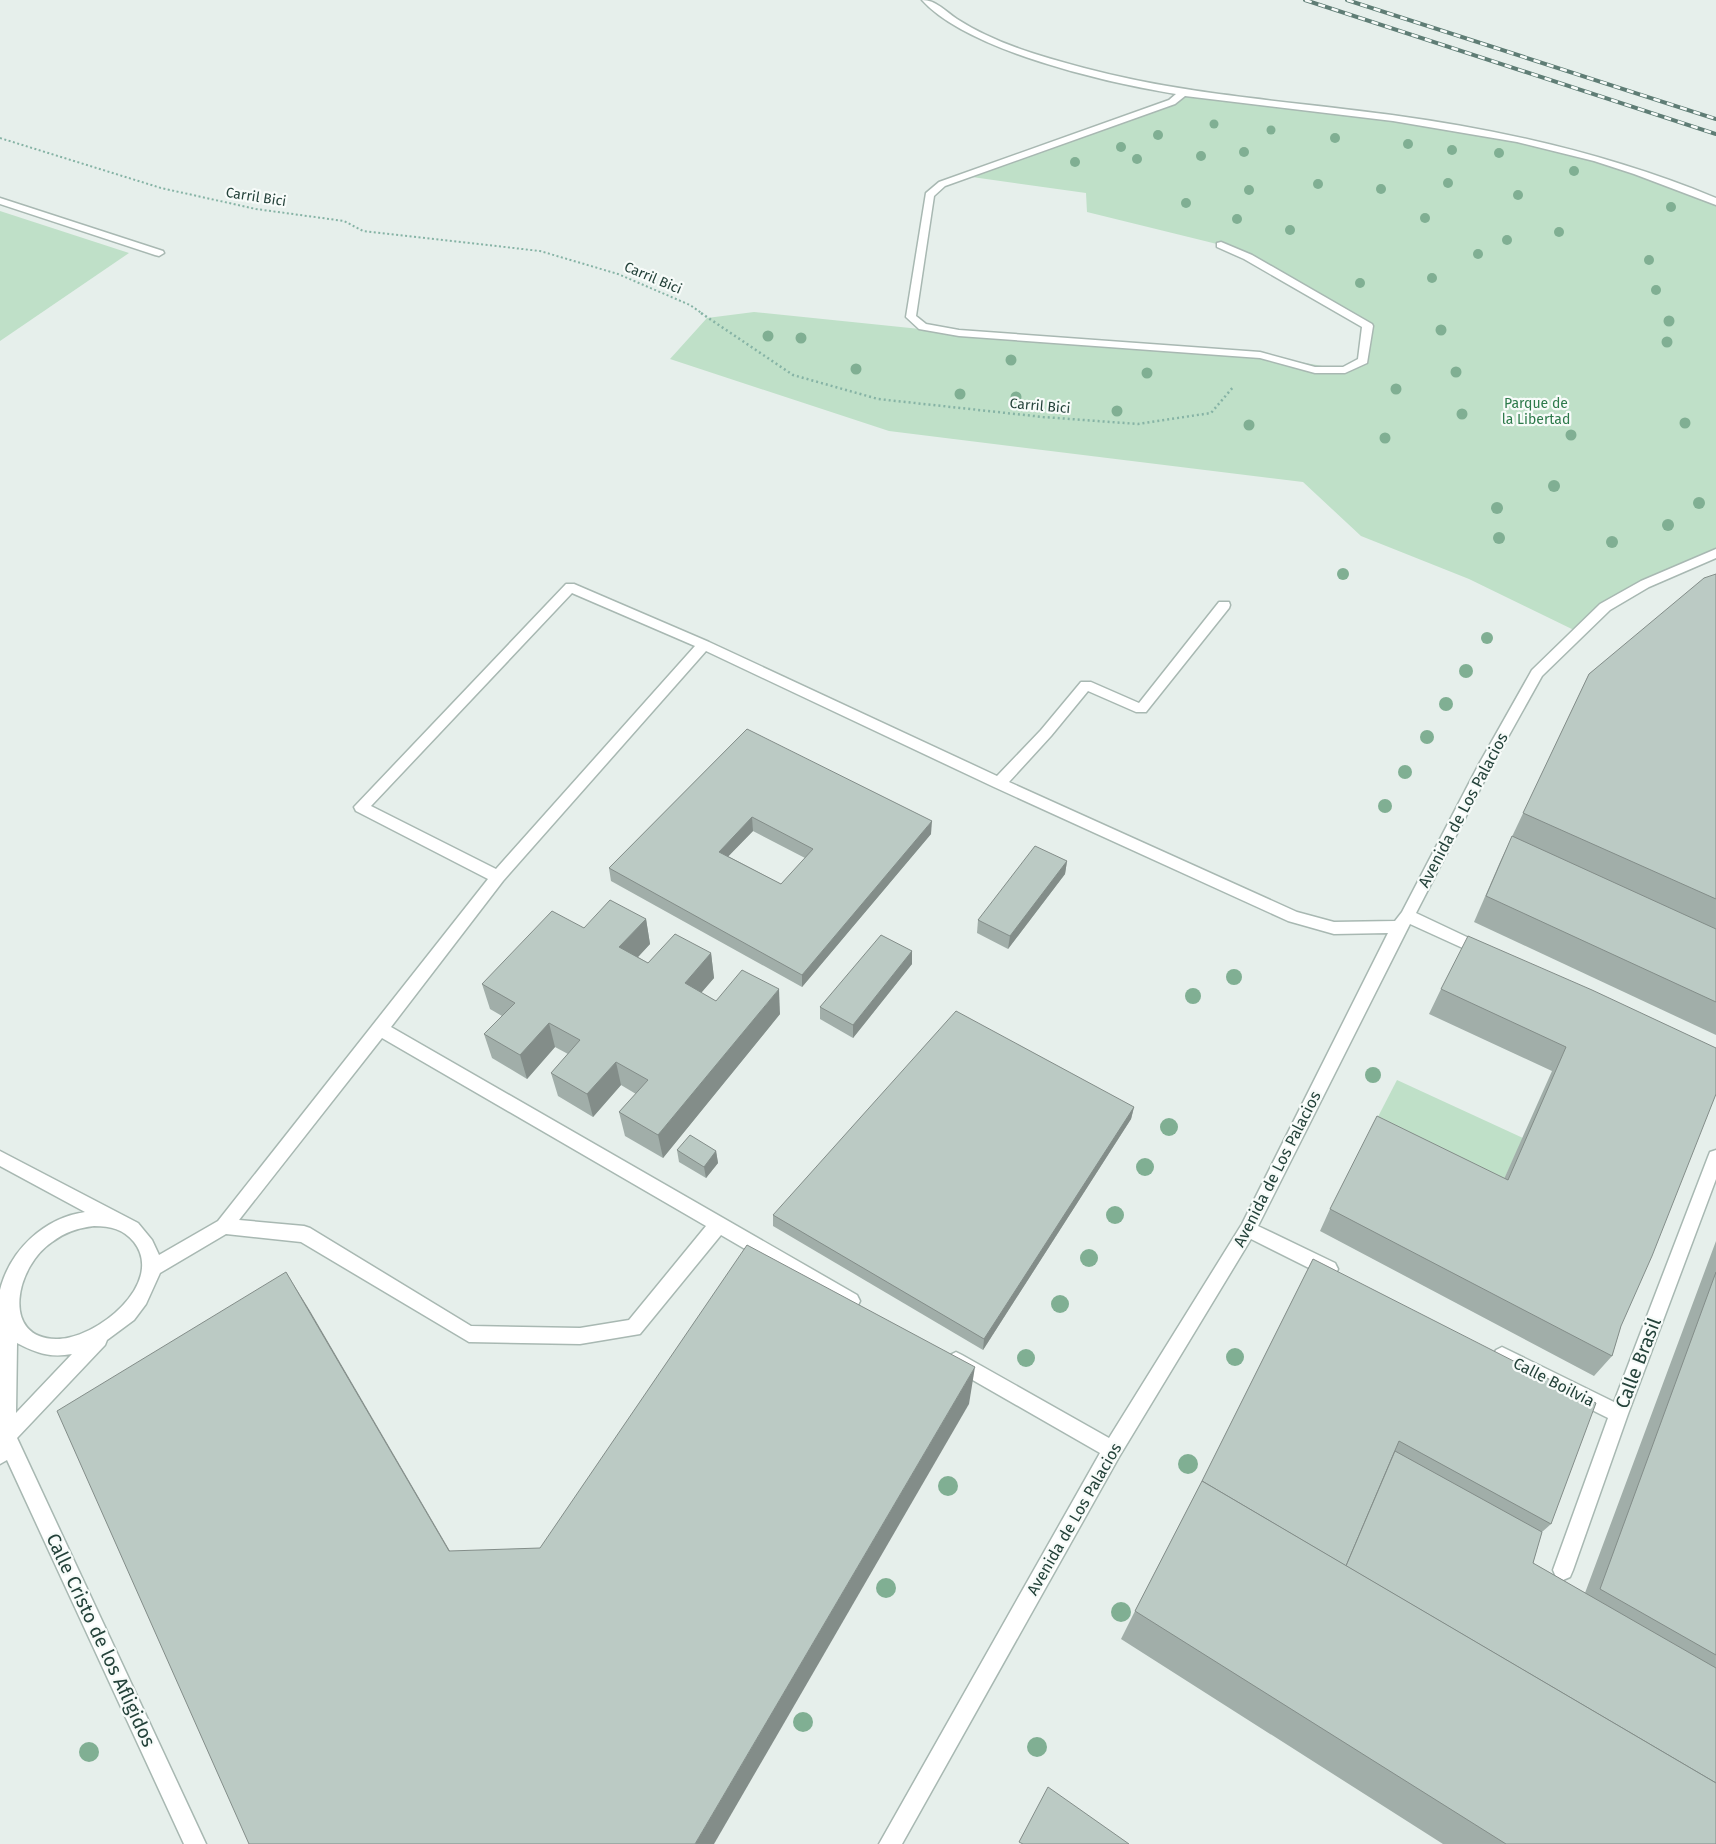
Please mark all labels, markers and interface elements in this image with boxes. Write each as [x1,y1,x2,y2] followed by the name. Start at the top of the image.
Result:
[225,184,287,210] street label: Carril Bici
[622,258,684,298] street label: Carril Bici
[1009,395,1071,417] street label: Carril Bici
[1502,395,1570,428] park label: Parque de la Libertad
[1414,729,1512,891] street label: Avenida de Los Palacios
[1229,1088,1325,1250] street label: Avenida de Los Palacios
[1610,1314,1666,1412] street label: Calle Brasil
[1510,1353,1598,1411] street label: Calle Boilvia
[1023,1440,1125,1598] street label: Avenida de Los Palacios
[41,1530,161,1751] street label: Calle Cristo de los Afligidos

